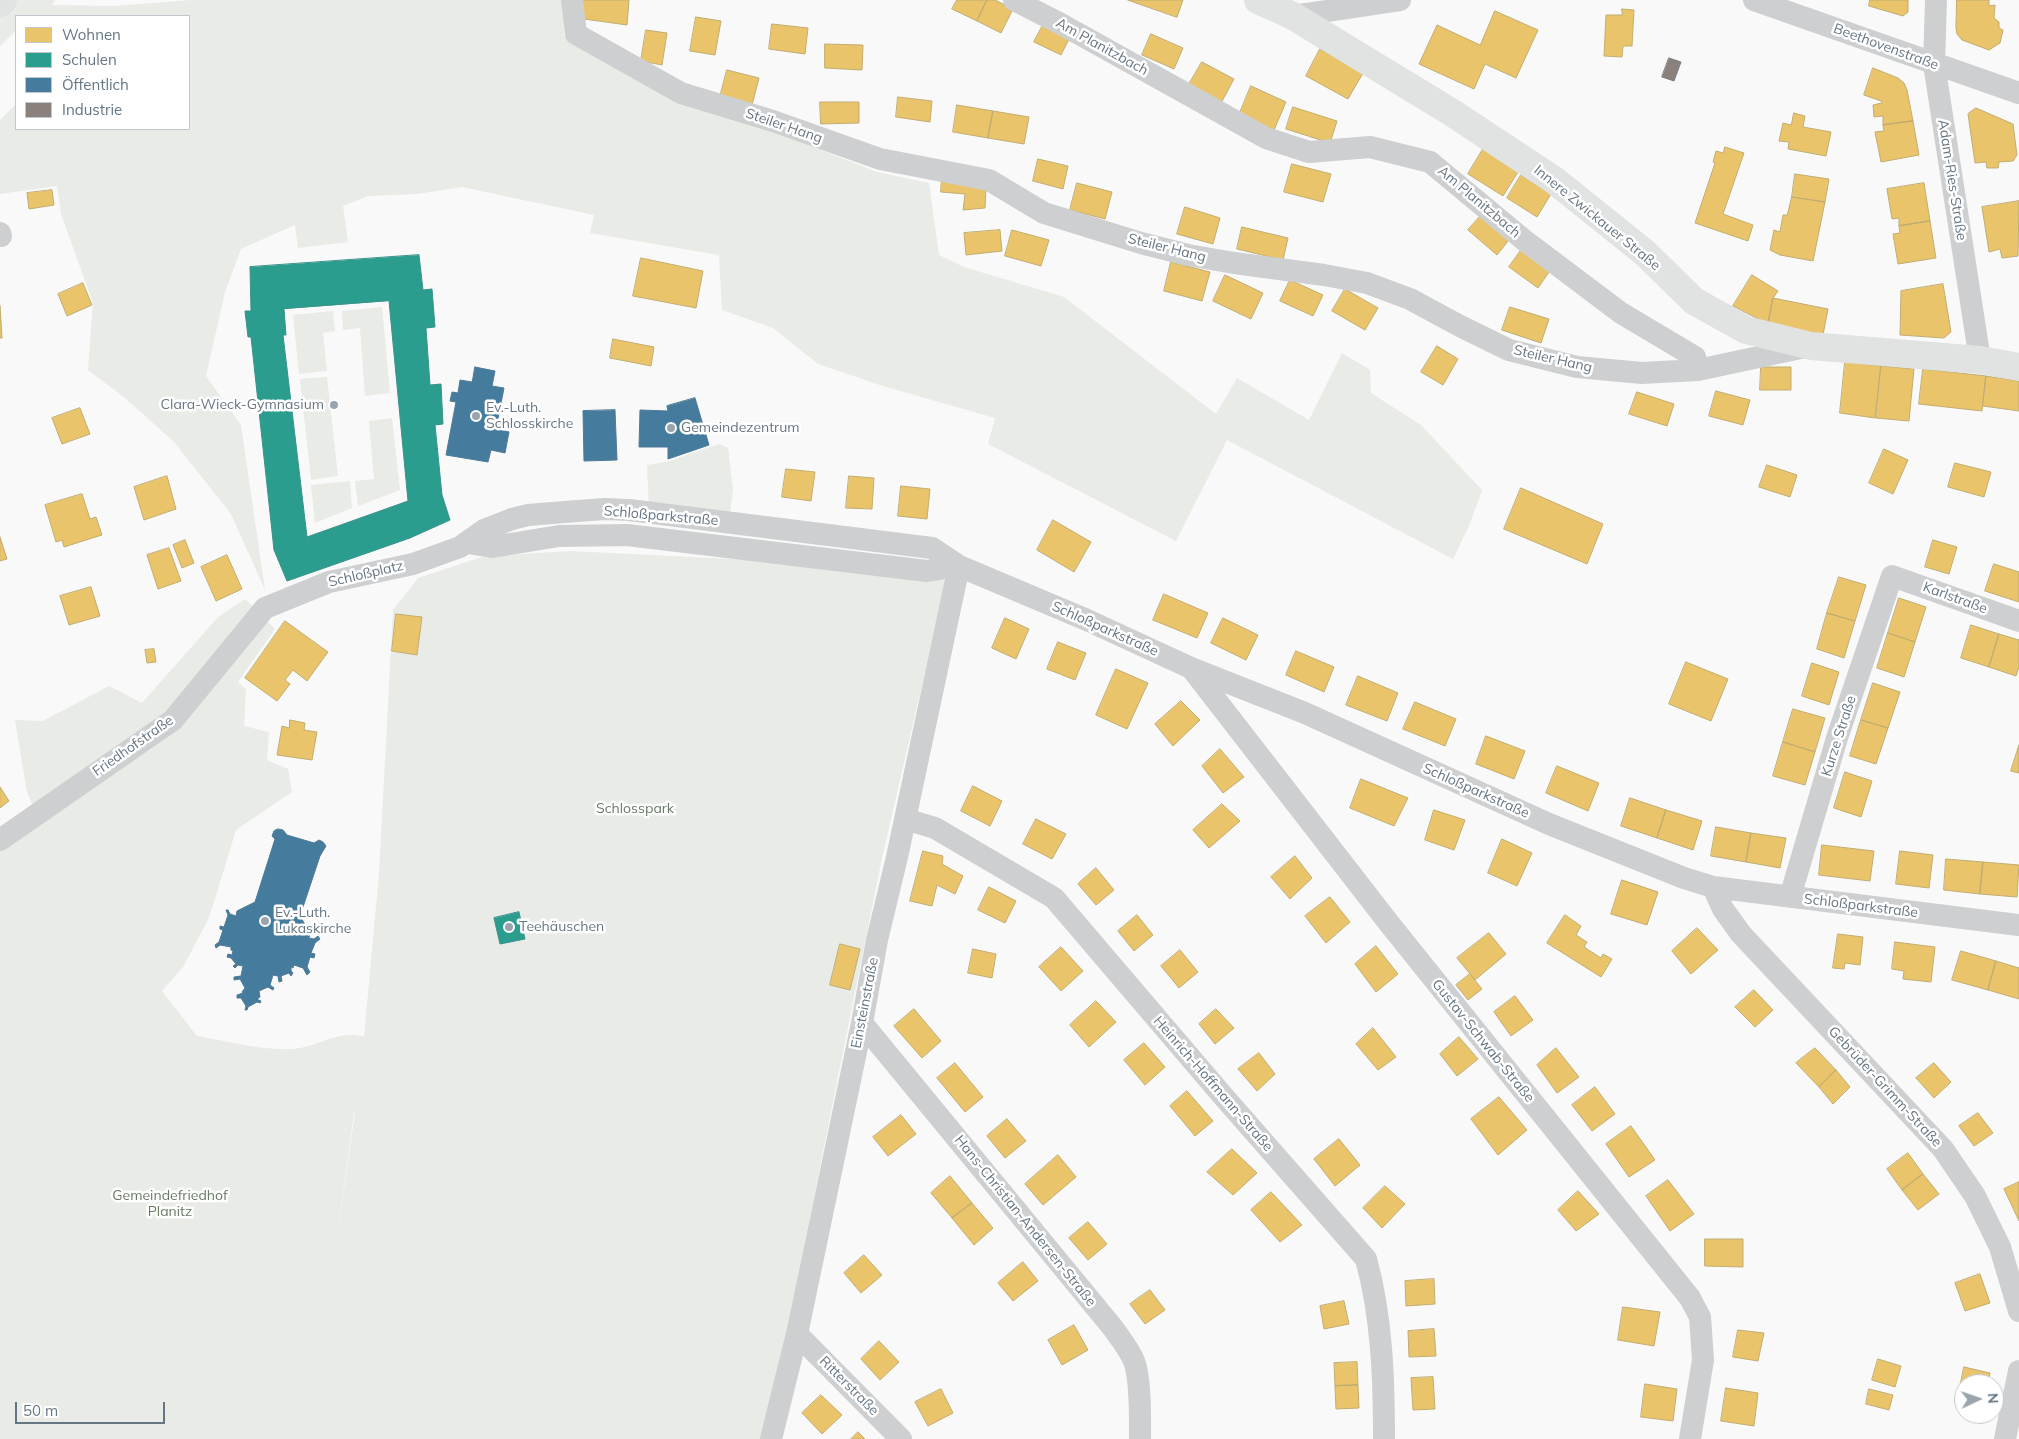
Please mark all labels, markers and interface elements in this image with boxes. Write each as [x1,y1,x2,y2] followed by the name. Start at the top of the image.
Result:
[15,15,190,130] legend
[1053,15,1151,79] street label: Am Planitzbach
[1831,20,1941,74] street label: Beethovenstraße
[62,25,121,44] text: Wohnen
[62,50,117,69] text: Schulen
[62,75,129,94] text: Öffentlich
[62,100,122,119] text: Industrie
[743,105,825,147] street label: Steiler Hang
[1934,118,1970,242] street label: Adam-Ries-Straße
[1530,162,1664,274] street label: Innere Zwickauer Straße
[1434,163,1524,241] street label: Am Planitzbach
[1126,230,1208,266] street label: Steiler Hang
[1512,342,1594,376] street label: Steiler Hang
[160,397,324,413] place label: Clara-Wieck-Gymnasium
[328,399,340,411] marker: Clara-Wieck-Gymnasium
[486,400,573,432] place label: Ev.-Luth. Schlosskirche
[470,410,482,422] marker: Ev.-Luth. Schlosskirche
[681,420,800,436] place label: Gemeindezentrum
[665,422,677,434] marker: Gemeindezentrum
[603,503,719,529] street label: Schloßparkstraße
[327,557,405,591] street label: Schloßplatz
[1920,579,1990,617] street label: Karlstraße
[1049,598,1161,660] street label: Schloßparkstraße
[1818,694,1860,778] street label: Kurze Straße
[89,712,177,780] street label: Friedhofstraße
[1420,760,1532,822] street label: Schloßparkstraße
[596,801,674,817] park label: Schlosspark
[1803,891,1919,921] street label: Schloßparkstraße
[275,905,351,938] place label: Ev.-Luth. Lukaskirche
[259,915,271,927] marker: Ev.-Luth. Lukaskirche
[519,919,604,935] place label: Teehäuschen
[503,921,515,933] marker: Teehäuschen
[848,956,882,1050] street label: Einsteinstraße
[1428,976,1538,1106] street label: Gustav-Schwab-Straße
[1150,1013,1276,1155] street label: Heinrich-Hoffmann-Straße
[1825,1023,1945,1151] street label: Gebrüder-Grimm-Straße
[951,1132,1099,1310] street label: Hans-Christian-Andersen-Straße
[112,1188,228,1220] park label: Gemeindefriedhof Planitz
[816,1353,882,1419] street label: Ritterstraße
[1954,1374,2004,1424] north arrow
[18,1392,168,1424] scale bar
[1984,1393,2002,1404] text: N
[23,1401,58,1420] text: 50 m

